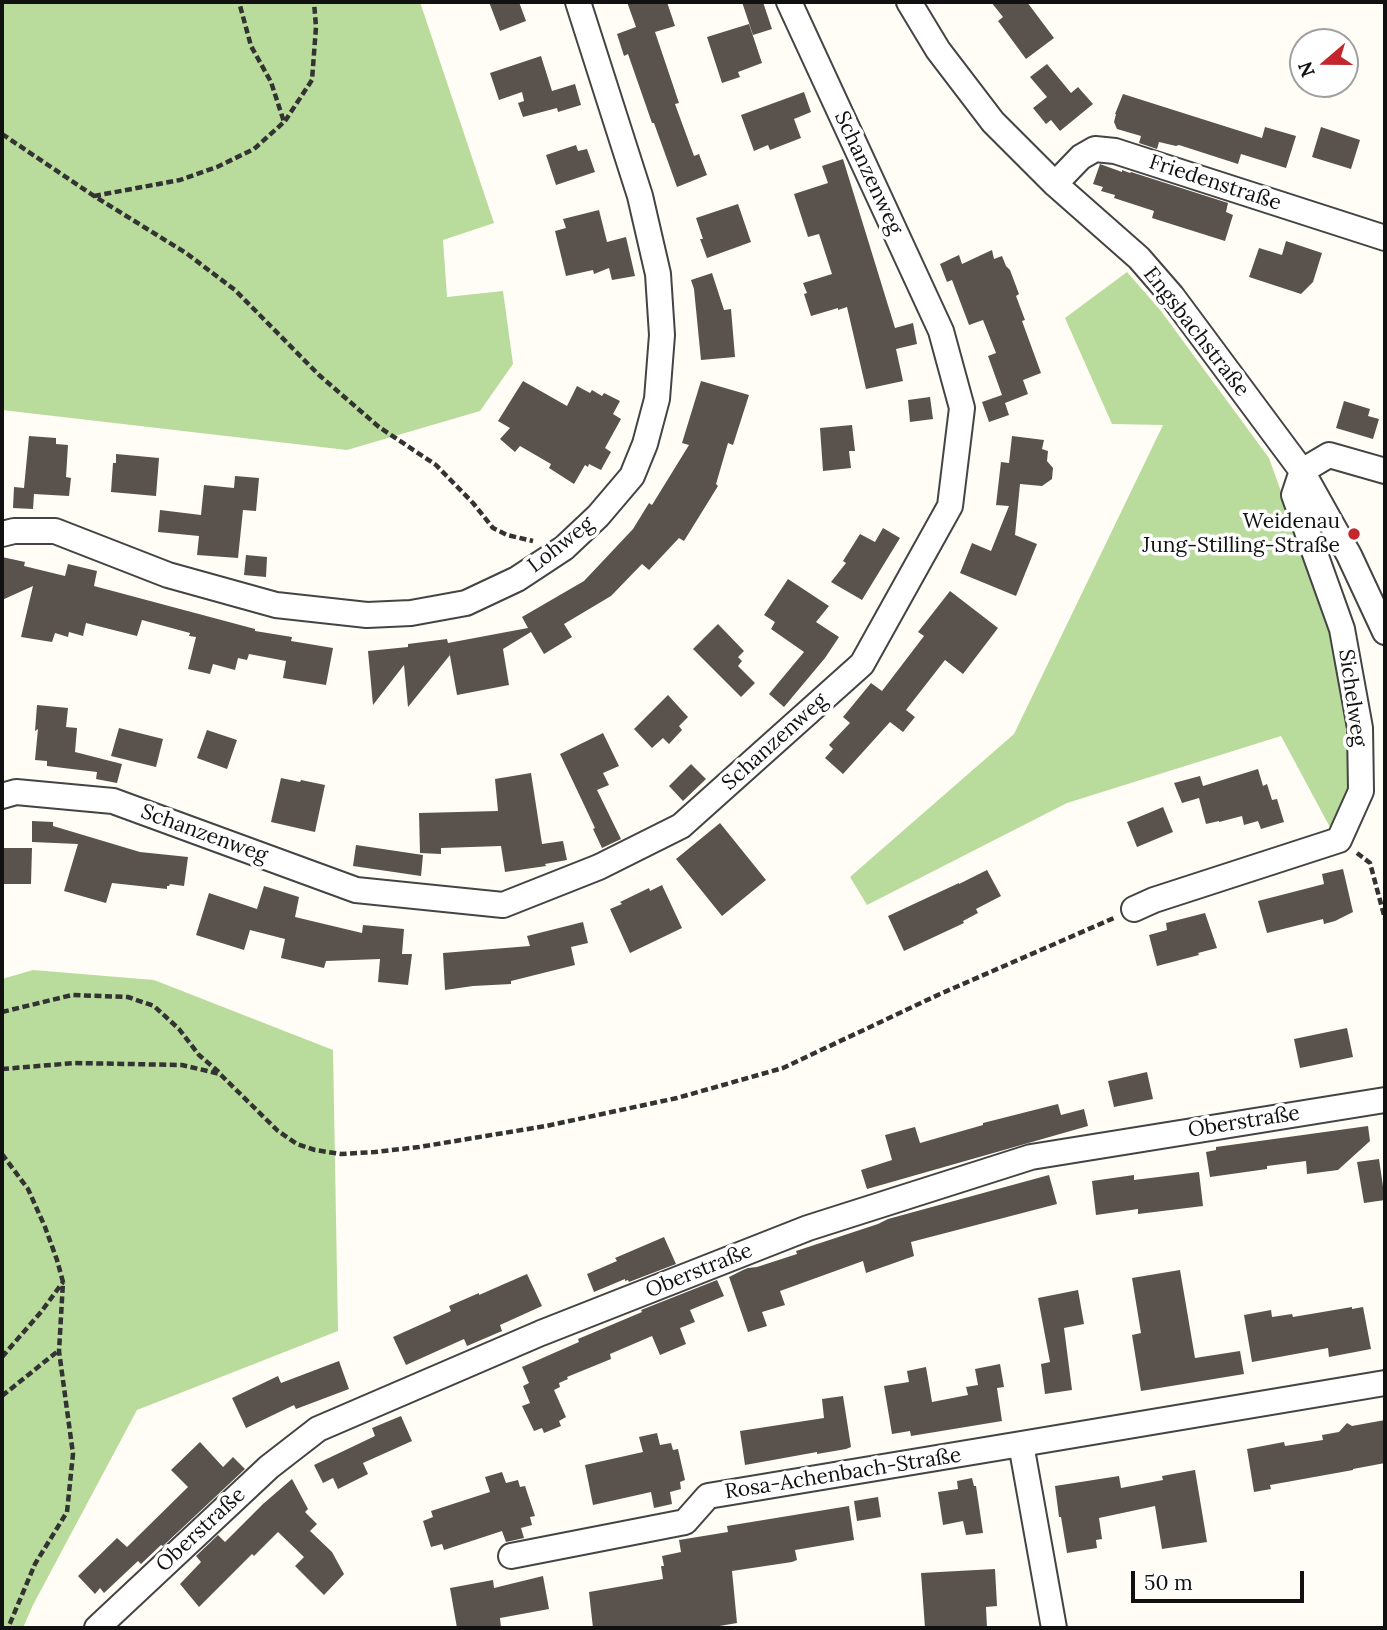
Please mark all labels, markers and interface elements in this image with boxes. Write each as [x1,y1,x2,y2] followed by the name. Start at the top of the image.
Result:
[1289,28,1359,98] north arrow
[1292,58,1320,81] text: N
[828,107,908,239] street label: Schanzenweg
[1146,150,1284,216] street label: Friedenstraße
[1138,262,1254,402] street label: Engsbachstraße
[1142,509,1340,559] place label: Weidenau Jung-Stilling-Straße
[523,512,599,578] street label: Lohweg
[1346,526,1362,542] marker: Weidenau Jung-Stilling-Straße
[1333,648,1371,748] street label: Sichelweg
[717,688,833,796] street label: Schanzenweg
[137,799,271,869] street label: Schanzenweg
[1186,1101,1302,1143] street label: Oberstraße
[642,1238,756,1304] street label: Oberstraße
[723,1443,963,1505] street label: Rosa-Achenbach-Straße
[151,1482,251,1578] street label: Oberstraße
[1135,1556,1308,1600] scale bar
[1144,1569,1193,1596] text: 50 m

